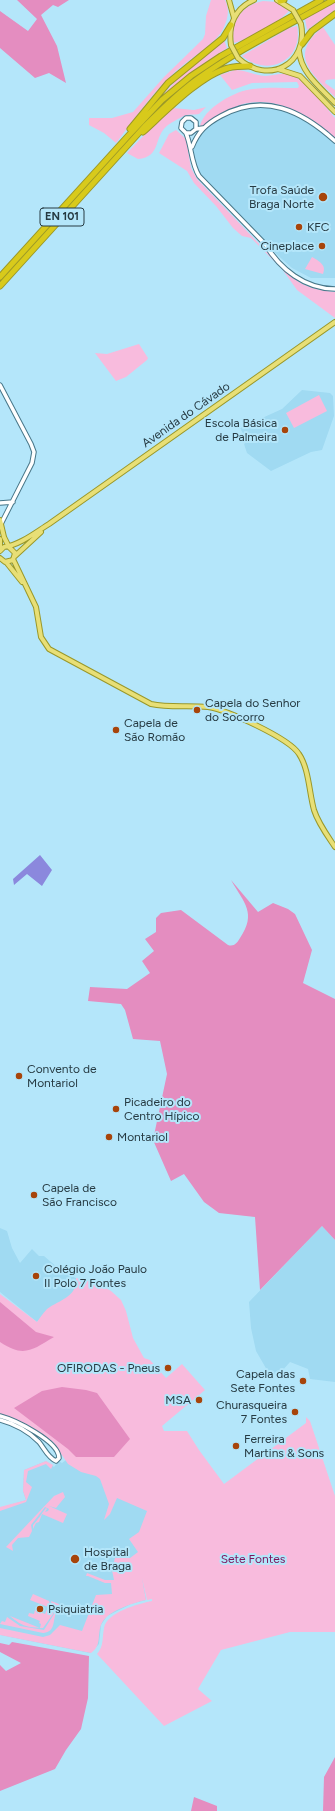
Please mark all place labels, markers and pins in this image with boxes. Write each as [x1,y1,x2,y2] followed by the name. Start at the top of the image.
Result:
[249,183,314,211] place label: Trofa Saúde Braga Norte
[317,191,329,203] marker: Trofa Saúde Braga Norte
[307,220,329,234] place label: KFC
[294,222,304,232] marker: KFC
[260,239,314,253] place label: Cineplace
[317,241,327,251] marker: Cineplace
[205,416,277,444] place label: Escola Básica de Palmeira
[280,425,290,435] marker: Escola Básica de Palmeira
[205,696,300,724] place label: Capela do Senhor do Socorro
[192,705,202,715] marker: Capela do Senhor do Socorro
[124,716,185,744] place label: Capela de São Romão
[111,725,121,735] marker: Capela de São Romão
[27,1062,97,1090] place label: Convento de Montariol
[14,1071,24,1081] marker: Convento de Montariol
[124,1095,200,1123] place label: Picadeiro do Centro Hípico
[111,1104,121,1114] marker: Picadeiro do Centro Hípico
[117,1130,168,1144] place label: Montariol
[104,1132,114,1142] marker: Montariol
[42,1181,117,1209] place label: Capela de São Francisco
[29,1190,39,1200] marker: Capela de São Francisco
[44,1262,147,1290] place label: Colégio João Paulo II Polo 7 Fontes
[31,1271,41,1281] marker: Colégio João Paulo II Polo 7 Fontes
[57,1361,160,1375] place label: OFIRODAS - Pneus
[163,1363,173,1373] marker: OFIRODAS - Pneus
[230,1367,295,1395] place label: Capela das Sete Fontes
[298,1376,308,1386] marker: Capela das Sete Fontes
[165,1393,191,1407] place label: MSA
[194,1395,204,1405] marker: MSA
[216,1398,287,1426] place label: Churasqueira 7 Fontes
[290,1407,300,1417] marker: Churasqueira 7 Fontes
[244,1432,324,1460] place label: Ferreira Martins & Sons
[231,1441,241,1451] marker: Ferreira Martins & Sons
[84,1545,131,1573] place label: Hospital de Braga
[69,1553,81,1565] marker: Hospital de Braga
[48,1602,103,1616] place label: Psiquiatria
[35,1604,45,1614] marker: Psiquiatria

